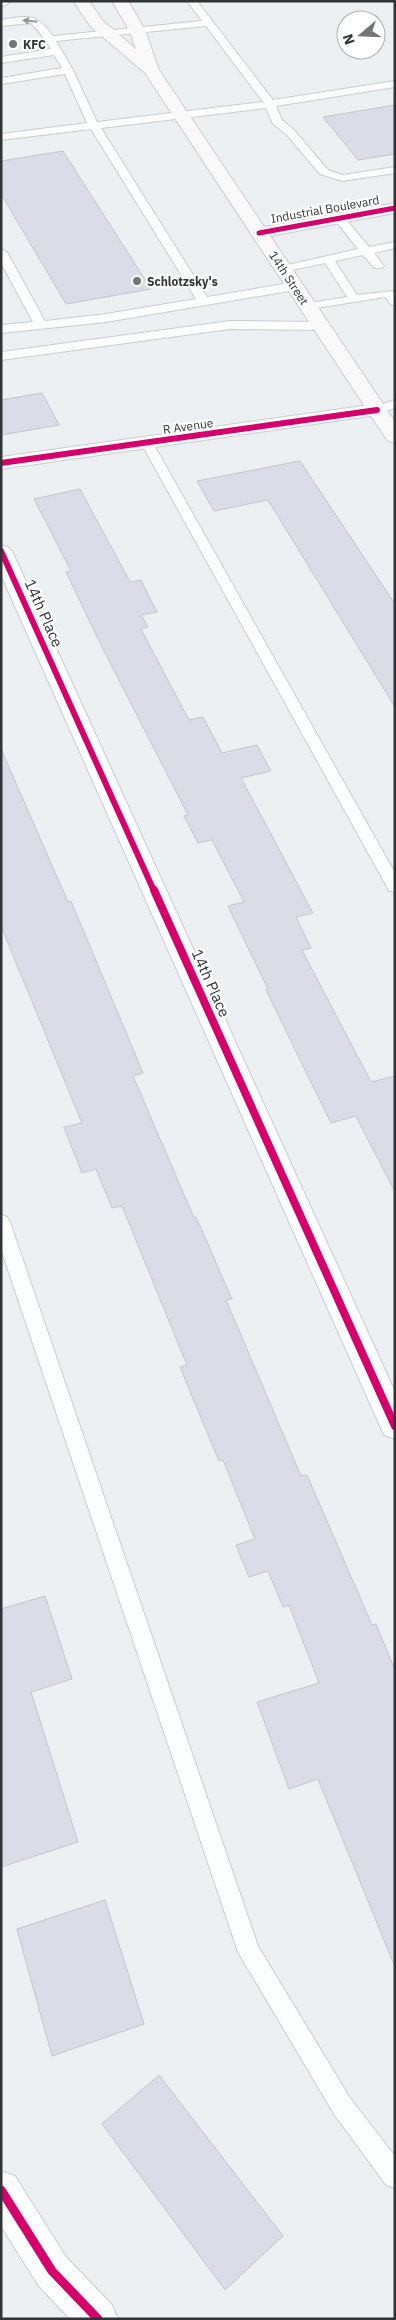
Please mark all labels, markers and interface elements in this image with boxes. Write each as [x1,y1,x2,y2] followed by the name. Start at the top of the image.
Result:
[336,10,386,60] north arrow
[22,17,38,25] one-way arrow
[339,32,359,47] text: N
[23,37,46,52] place label: KFC
[7,38,19,50] marker: KFC
[270,192,380,226] street label: Industrial Boulevard
[266,248,312,308] street label: 14th Street
[147,274,218,289] place label: Schlotzsky's
[131,275,143,287] marker: Schlotzsky's
[162,415,214,437] street label: R Avenue
[21,576,67,650] street label: 14th Place
[188,946,234,1020] street label: 14th Place

